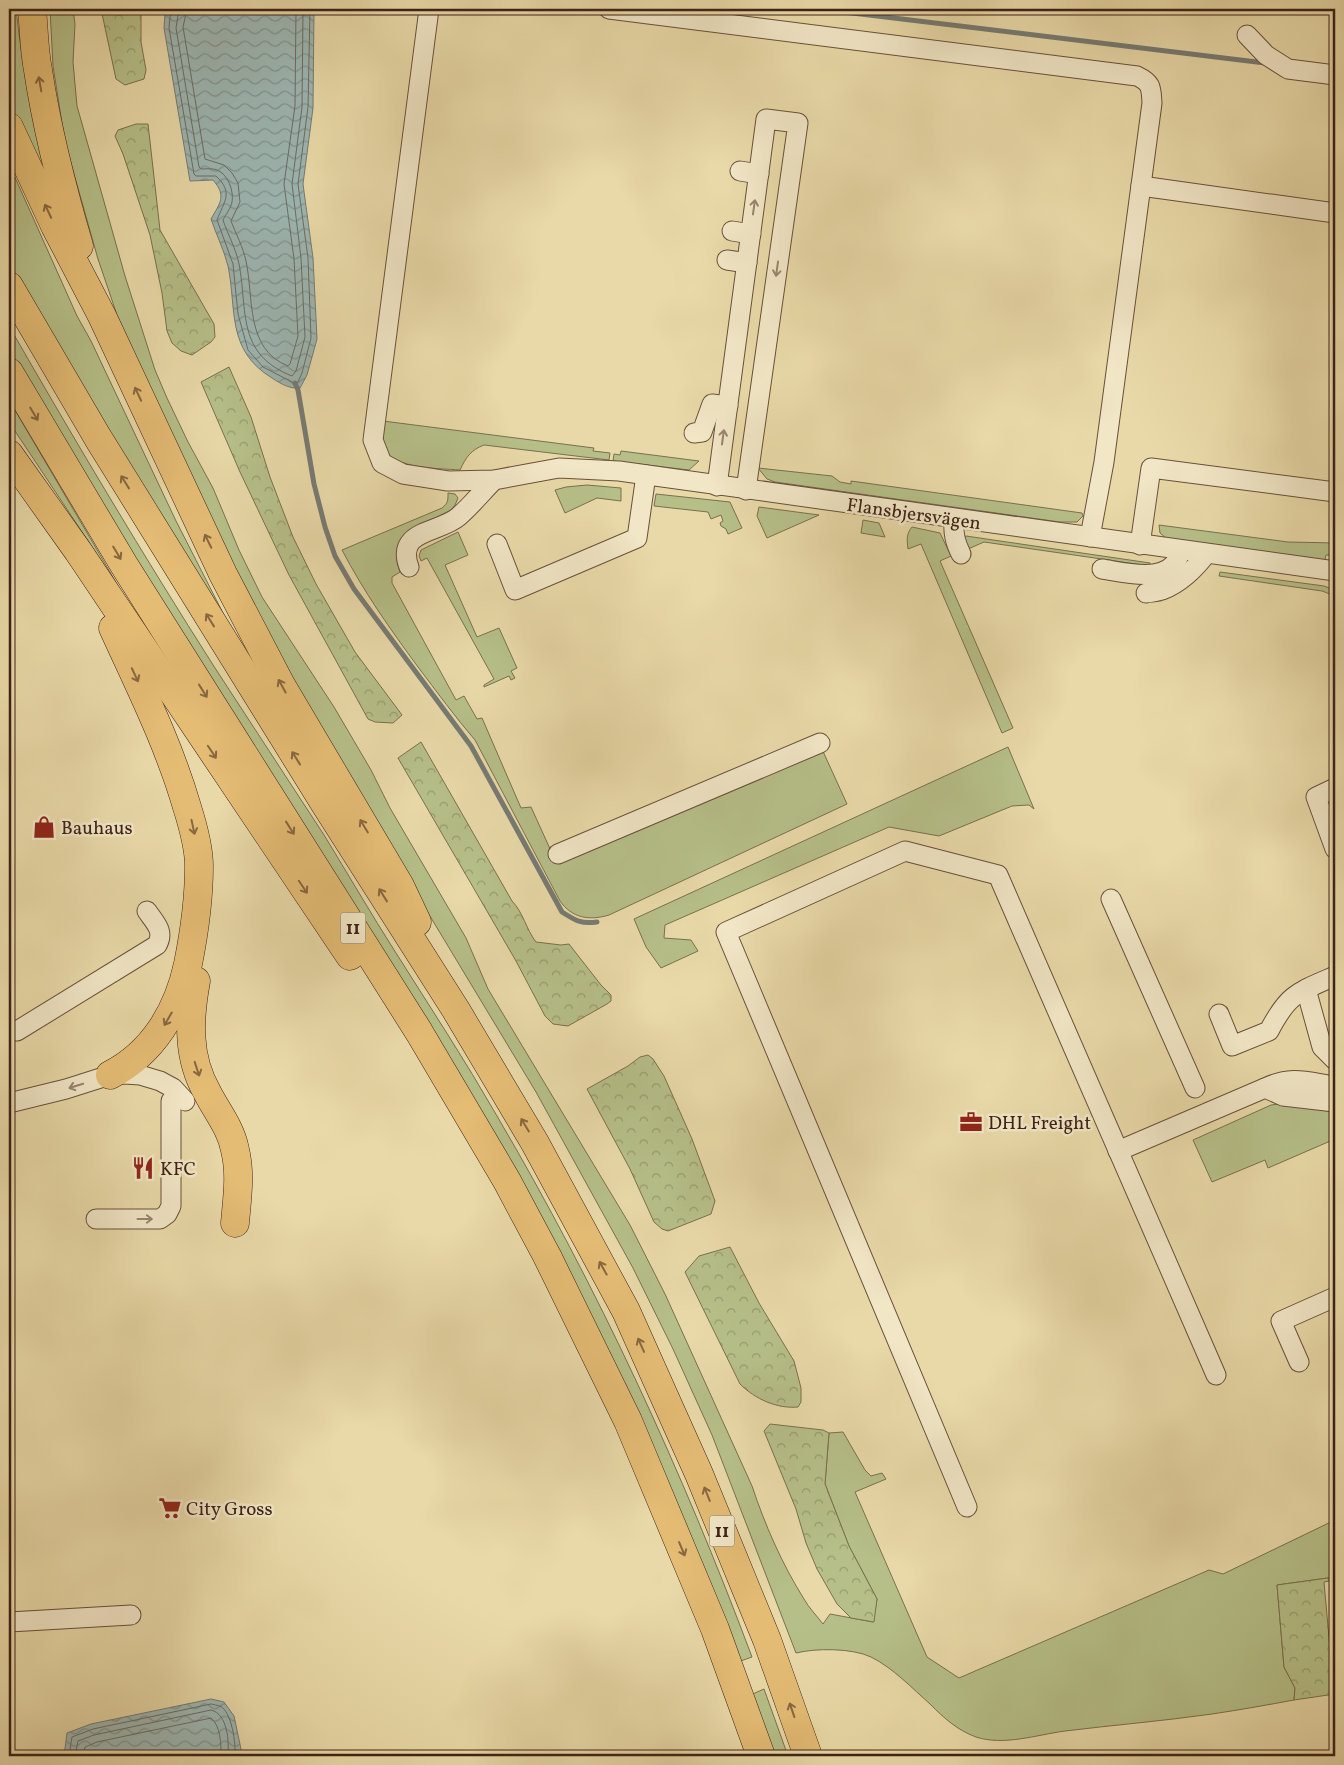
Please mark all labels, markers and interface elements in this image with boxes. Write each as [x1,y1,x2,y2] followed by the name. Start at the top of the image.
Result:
[35,77,45,93] one-way arrow
[749,199,759,215] one-way arrow
[43,204,52,219] one-way arrow
[772,260,782,276] one-way arrow
[133,387,142,402] one-way arrow
[29,406,39,420] one-way arrow
[719,430,729,446] one-way arrow
[119,475,129,489] one-way arrow
[845,493,983,537] street label: Flansbjersvägen
[202,534,212,549] one-way arrow
[112,546,122,560] one-way arrow
[205,613,215,627] one-way arrow
[131,667,140,682] one-way arrow
[277,678,287,693] one-way arrow
[198,684,208,698] one-way arrow
[207,745,217,759] one-way arrow
[291,751,301,765] one-way arrow
[31,814,57,840] shop icon: Bauhaus
[61,816,133,842] place label: Bauhaus
[188,818,198,834] one-way arrow
[359,819,369,833] one-way arrow
[285,821,295,835] one-way arrow
[298,880,308,894] one-way arrow
[378,888,388,902] one-way arrow
[340,912,366,944] road number: 11
[163,1011,172,1026] one-way arrow
[193,1061,202,1076] one-way arrow
[69,1081,85,1091] one-way arrow
[958,1109,984,1135] office icon: DHL Freight
[988,1111,1091,1137] place label: DHL Freight
[519,1119,529,1133] one-way arrow
[130,1155,156,1181] restaurant icon: KFC
[160,1157,196,1183] place label: KFC
[136,1214,153,1224] one-way arrow
[598,1261,607,1276] one-way arrow
[636,1338,646,1353] one-way arrow
[702,1487,711,1502] one-way arrow
[157,1495,183,1521] supermarket icon: City Gross
[186,1497,273,1523] place label: City Gross
[710,1515,734,1546] road number: 11
[678,1541,687,1556] one-way arrow
[787,1703,796,1718] one-way arrow

